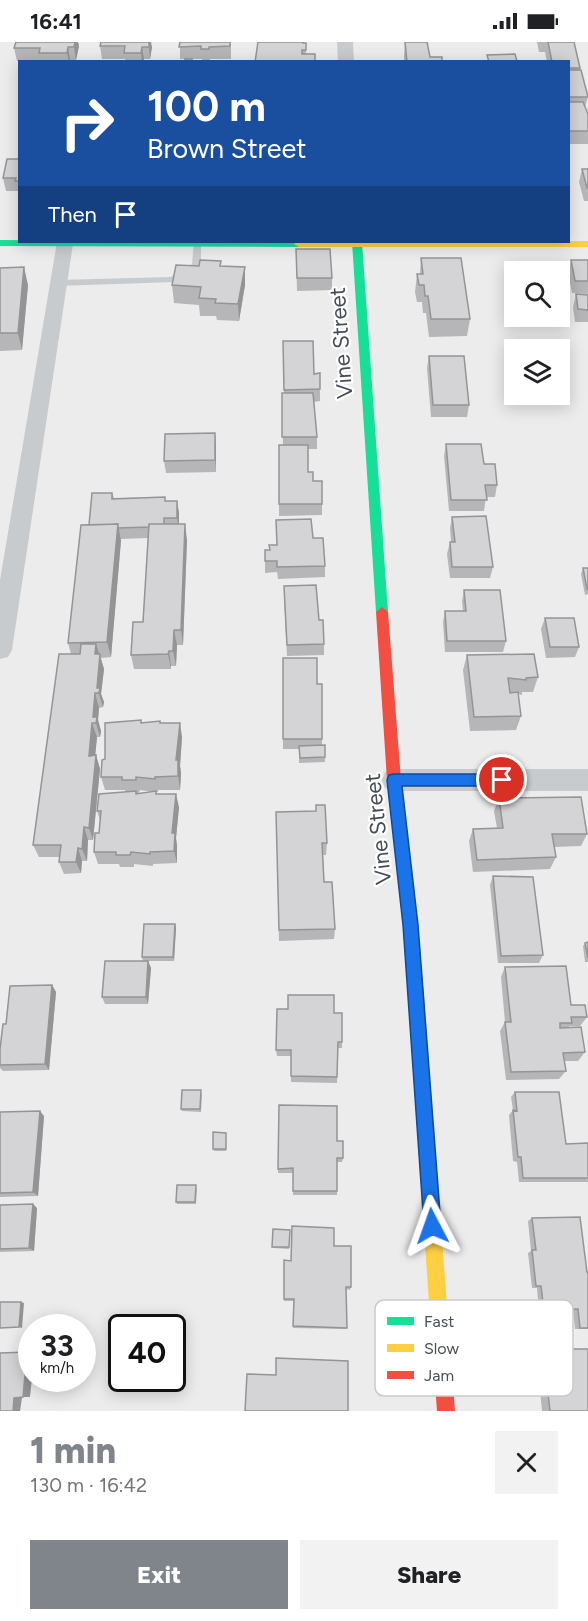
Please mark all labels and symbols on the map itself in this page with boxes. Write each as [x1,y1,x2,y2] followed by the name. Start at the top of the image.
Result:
[324,286,358,400] street label: Vine Street
[476,754,527,805] pin
[359,772,397,886] street label: Vine Street
[400,1194,464,1258] position arrow
[375,1300,573,1396] legend
[424,1312,454,1331] text: Fast
[108,1314,186,1392] speed limit sign: 40
[424,1339,459,1358] text: Slow
[424,1366,454,1385] text: Jam

